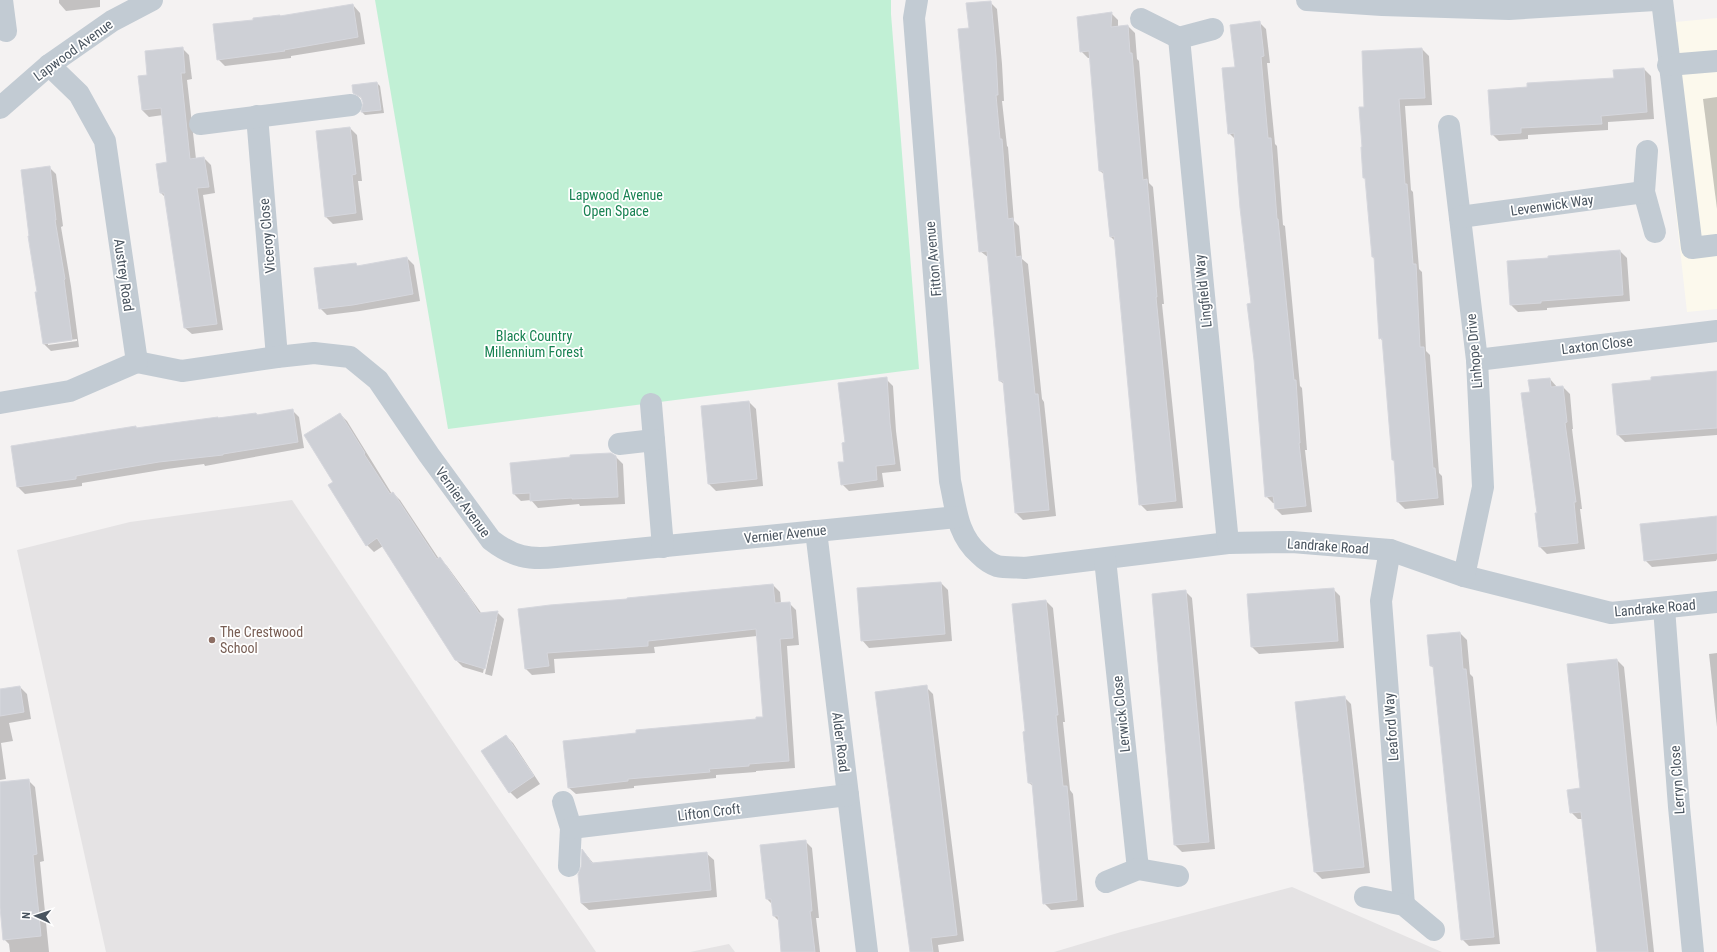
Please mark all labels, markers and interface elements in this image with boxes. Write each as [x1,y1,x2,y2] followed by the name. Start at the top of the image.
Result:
[30,16,116,84] street label: Lapwood Avenue
[569,187,663,219] park label: Lapwood Avenue Open Space
[1510,191,1595,219] street label: Levenwick Way
[256,197,278,274] street label: Viceroy Close
[922,220,944,297] street label: Fitton Avenue
[111,238,137,312] street label: Austrey Road
[1191,254,1215,328] street label: Lingfield Way
[1463,312,1485,389] street label: Linhope Drive
[485,328,583,360] park label: Black Country Millennium Forest
[1560,333,1634,357] street label: Laxton Close
[432,464,494,541] street label: Vernier Avenue
[743,522,827,546] street label: Vernier Avenue
[1287,535,1369,557] street label: Landrake Road
[1614,596,1696,620] street label: Landrake Road
[220,624,303,656] place label: The Crestwood School
[207,635,217,645] marker: The Crestwood School
[1109,674,1133,753] street label: Lerwick Close
[1381,692,1401,762] street label: Leaford Way
[829,711,853,773] street label: Alder Road
[1667,745,1687,815] street label: Lerryn Close
[677,800,741,824] street label: Lifton Croft
[16,896,56,936] north arrow
[20,912,33,919] text: N

